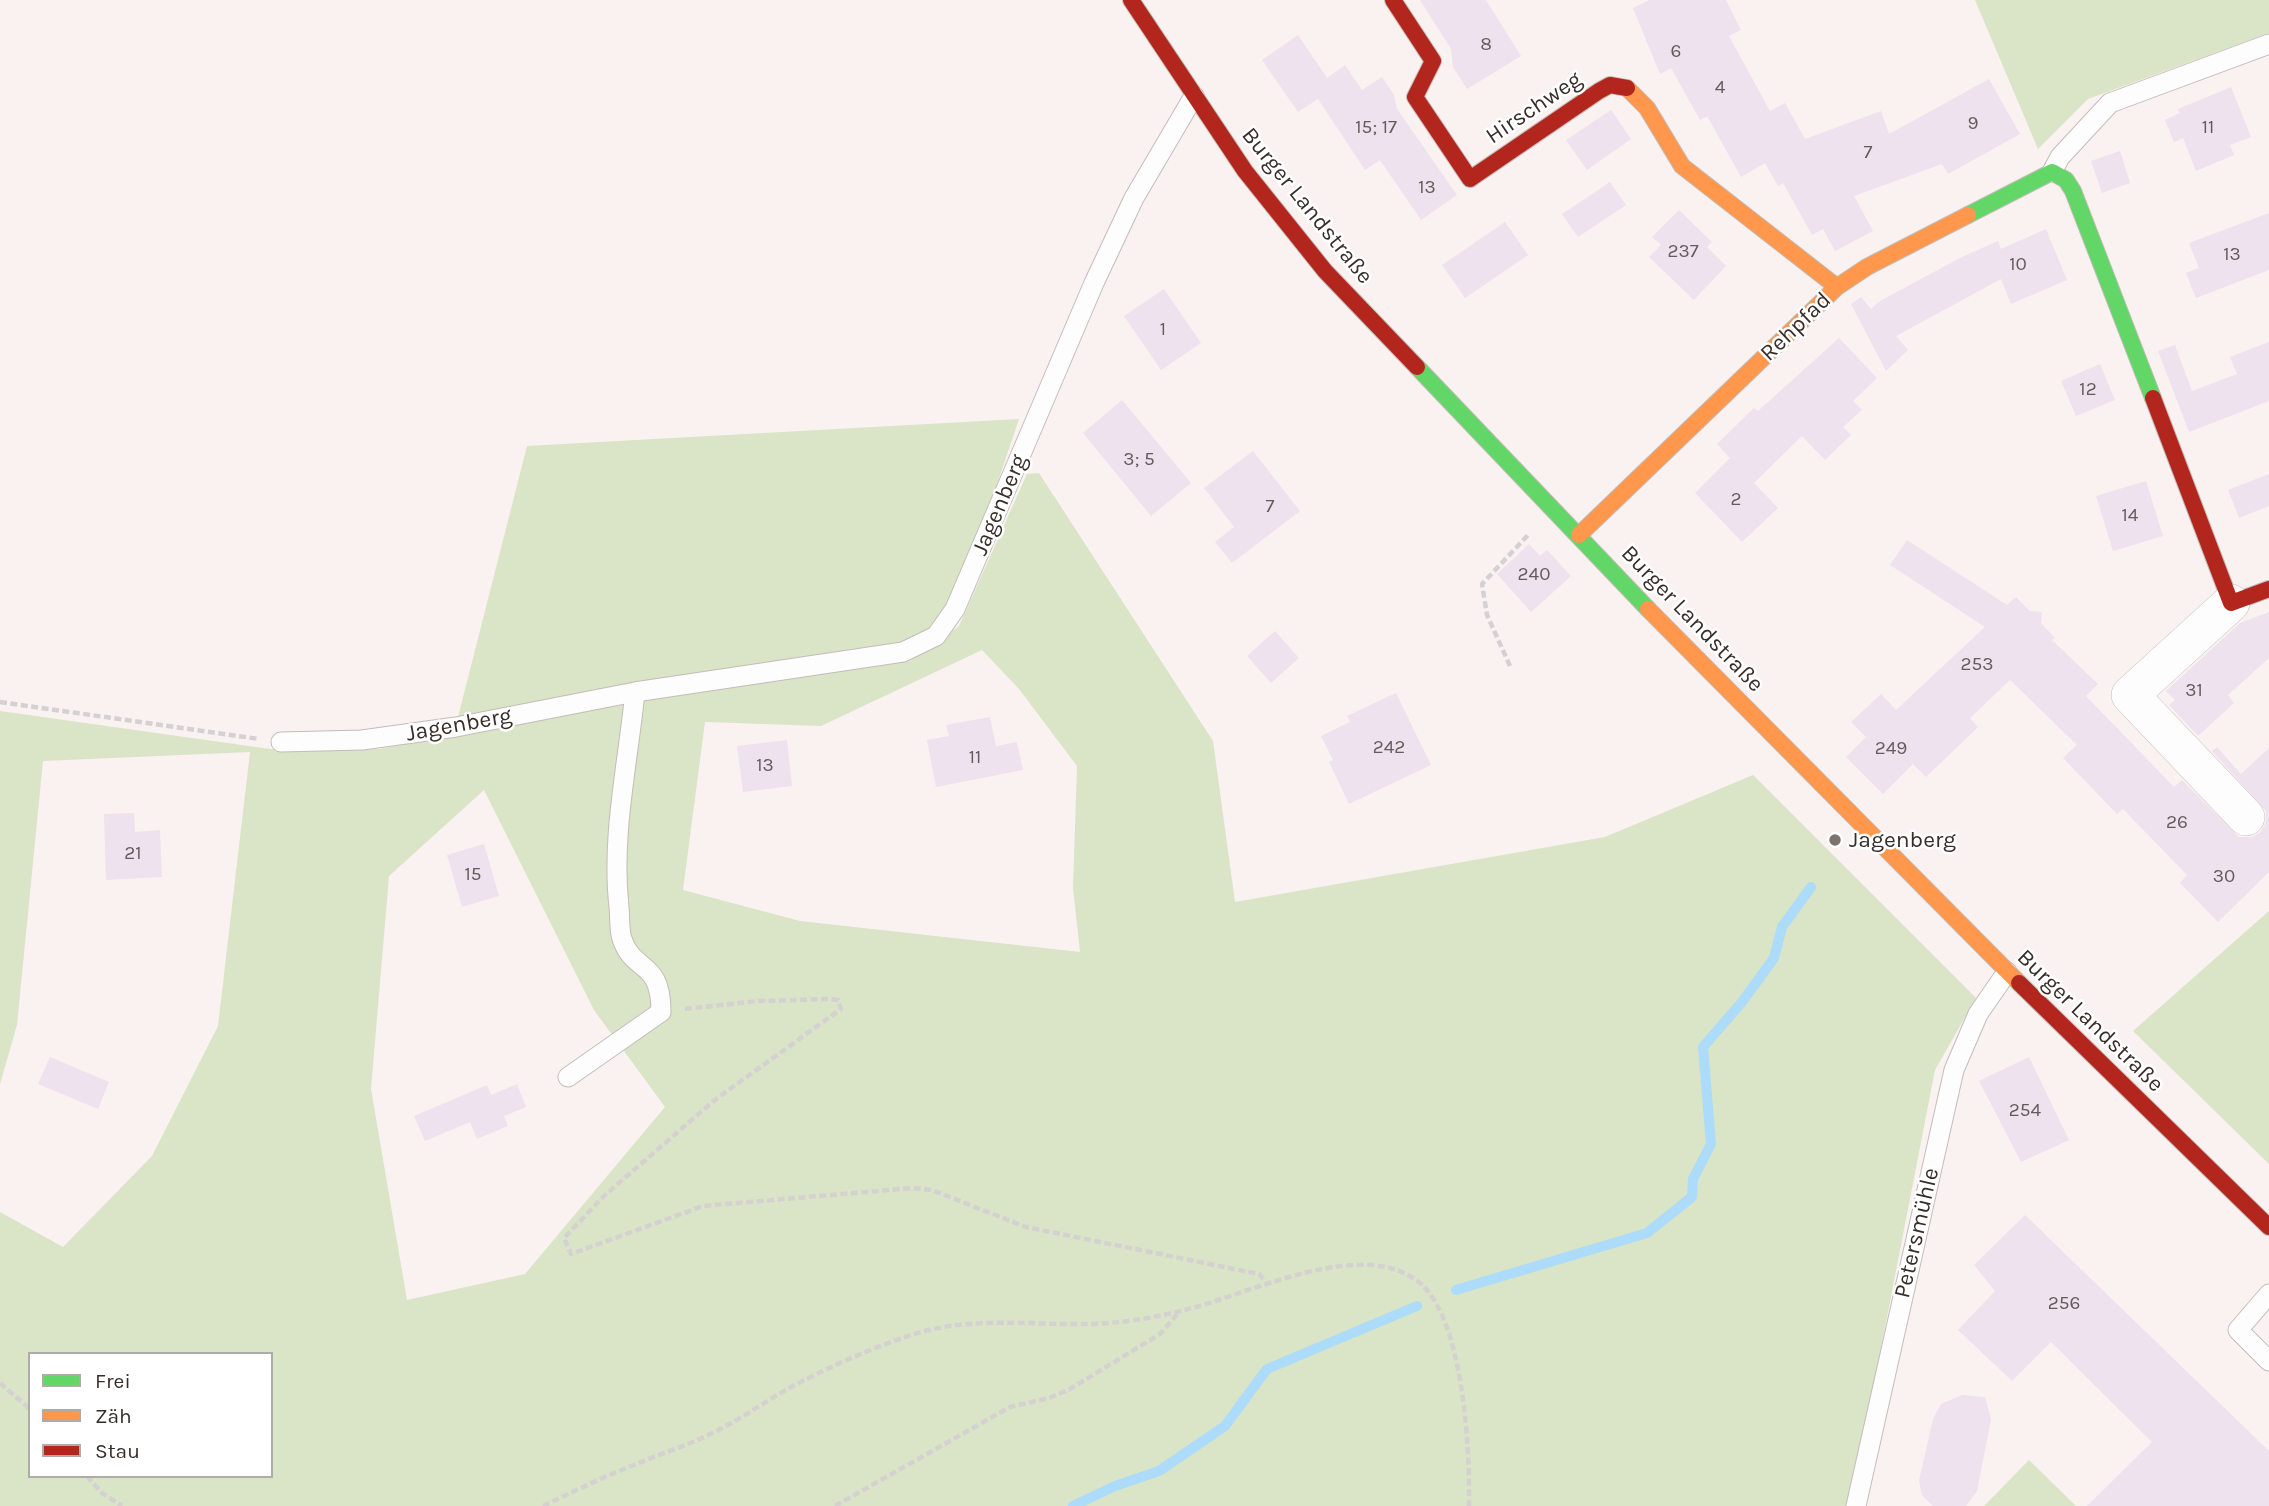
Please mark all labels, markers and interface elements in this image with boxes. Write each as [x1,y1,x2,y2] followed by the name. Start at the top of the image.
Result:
[1480,34,1492,56] house number: 8
[1671,41,1681,63] house number: 6
[1481,66,1587,150] street label: Hirschweg
[1715,77,1725,99] house number: 4
[1967,113,1979,135] house number: 9
[1355,117,1397,139] house number: 15; 17
[2202,117,2214,139] house number: 11
[1235,122,1379,290] street label: Burger Landstraße
[1864,142,1872,164] house number: 7
[1418,177,1436,199] house number: 13
[1667,241,1699,263] house number: 237
[2223,244,2241,266] house number: 13
[2009,254,2027,276] house number: 10
[1755,287,1837,367] street label: Rehpfad
[1160,319,1166,341] house number: 1
[2079,379,2097,401] house number: 12
[1123,449,1155,471] house number: 3; 5
[966,450,1034,560] street label: Jagenberg
[1730,489,1742,511] house number: 2
[1266,496,1274,518] house number: 7
[2122,505,2138,527] house number: 14
[1615,540,1769,698] street label: Burger Landstraße
[1518,564,1550,586] house number: 240
[1961,654,1993,676] house number: 253
[2185,680,2203,702] house number: 31
[404,702,514,748] street label: Jagenberg
[1373,737,1405,759] house number: 242
[1875,738,1907,760] house number: 249
[969,747,981,769] house number: 11
[756,755,774,777] house number: 13
[2166,812,2188,834] house number: 26
[1849,826,1956,854] place label: Jagenberg
[1827,832,1843,848] marker: Jagenberg
[124,843,142,865] house number: 21
[464,864,482,886] house number: 15
[2213,866,2235,888] house number: 30
[2011,944,2169,1098] street label: Burger Landstraße
[2009,1100,2041,1122] house number: 254
[1889,1165,1945,1301] street label: Petersmühle
[2048,1293,2080,1315] house number: 256
[28,1352,273,1478] legend
[95,1369,131,1393] text: Frei
[95,1404,132,1428] text: Zäh
[95,1439,140,1463] text: Stau

